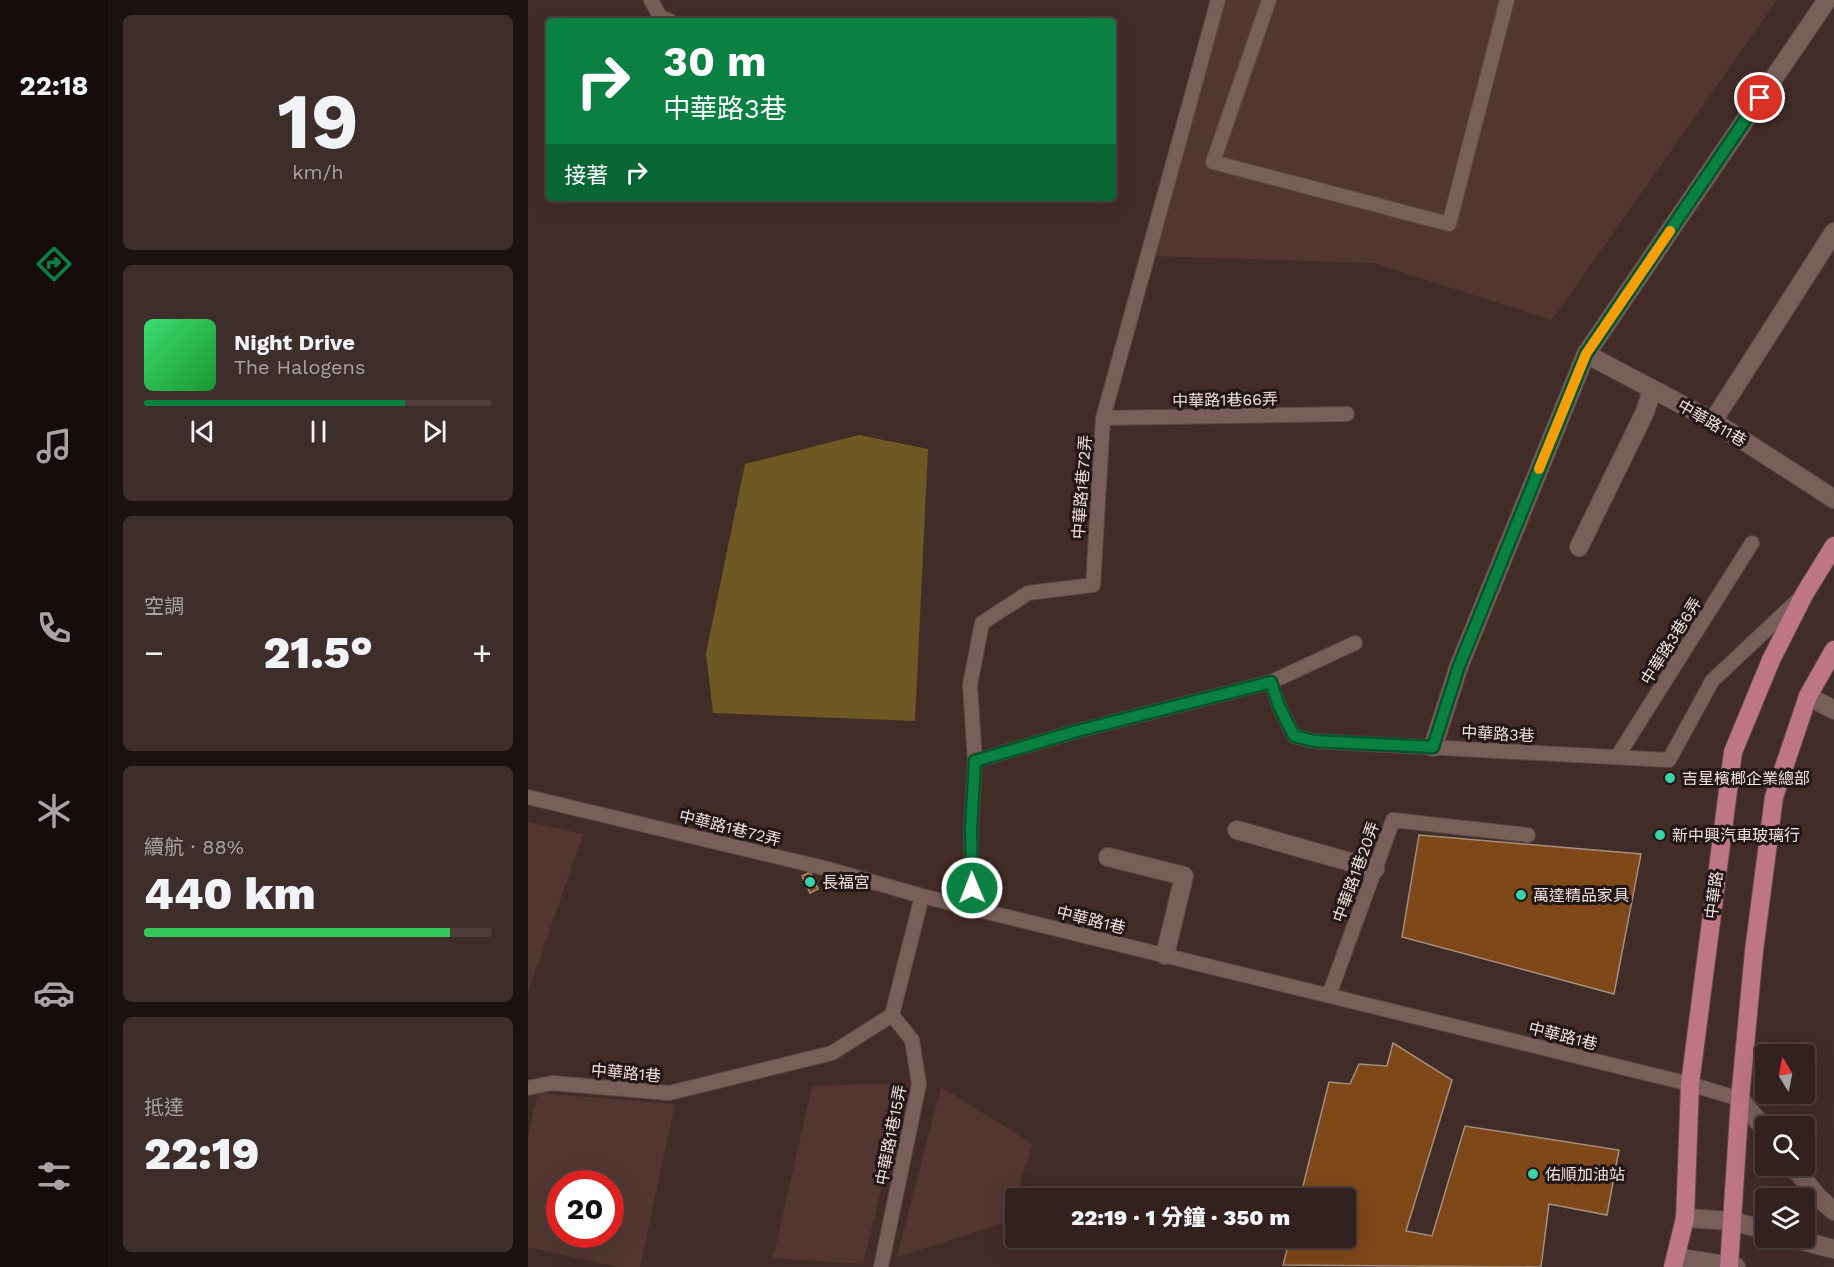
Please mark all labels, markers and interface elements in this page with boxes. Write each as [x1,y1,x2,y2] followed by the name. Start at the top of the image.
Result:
[663,37,767,86] text: 30 m
[564,42,642,120] icon: right
[20,70,88,102] text: 22:18
[1734,72,1785,123] pin
[277,75,359,167] text: 19
[1743,81,1776,114] icon: arrive
[663,93,787,125] text: 中華路3巷
[620,156,653,189] icon: right
[292,160,344,184] text: km/h
[564,163,608,188] text: 接著
[33,243,75,285] icon: directions
[234,330,355,355] text: Night Drive
[234,355,366,379] text: The Halogens
[1172,390,1278,410] street label: 中華路1巷66弄
[1674,396,1750,450] street label: 中華路11巷
[186,415,219,448] icon: previous
[302,415,335,448] icon: pause
[418,415,451,448] icon: next
[33,425,75,467] icon: music
[1069,434,1095,540] street label: 中華路1巷72弄
[144,594,184,618] text: 空調
[1637,594,1705,688] street label: 中華路3巷6弄
[33,607,75,649] icon: phone
[263,626,373,679] text: 21.5°
[144,633,164,672] text: −
[472,633,492,672] text: +
[1461,723,1535,745] street label: 中華路3巷
[1682,769,1810,788] place label: 吉星檳榔企業總部
[1663,771,1677,785] marker: 吉星檳榔企業總部
[33,790,75,832] icon: climate
[677,806,783,850] street label: 中華路1巷72弄
[1329,819,1383,925] street label: 中華路1巷20弄
[1672,826,1800,845] place label: 新中興汽車玻璃行
[1653,828,1667,842] marker: 新中興汽車玻璃行
[144,835,244,859] text: 續航 · 88%
[940,856,1004,920] position arrow
[144,867,316,920] text: 440 km
[1702,870,1726,920] street label: 中華路
[822,873,870,892] place label: 長福宮
[803,875,817,889] marker: 長福宮
[1533,886,1629,905] place label: 萬達精品家具
[1514,888,1528,902] marker: 萬達精品家具
[1055,902,1127,938] street label: 中華路1巷
[33,972,75,1014] icon: car
[1527,1018,1599,1054] street label: 中華路1巷
[1755,1044,1815,1104] north arrow
[1755,1044,1815,1248] map controls
[590,1060,662,1086] street label: 中華路1巷
[872,1083,910,1187] street label: 中華路1巷15弄
[144,1095,184,1119] text: 抵達
[1755,1116,1815,1176] button: search
[144,1127,260,1180] text: 22:19
[33,1155,75,1197] icon: filters
[1545,1165,1625,1184] place label: 佑順加油站
[1526,1167,1540,1181] marker: 佑順加油站
[546,1170,624,1248] speed limit sign: 20
[1755,1188,1815,1248] button: layers
[1071,1205,1290,1230] text: 22:19 · 1 分鐘 · 350 m

